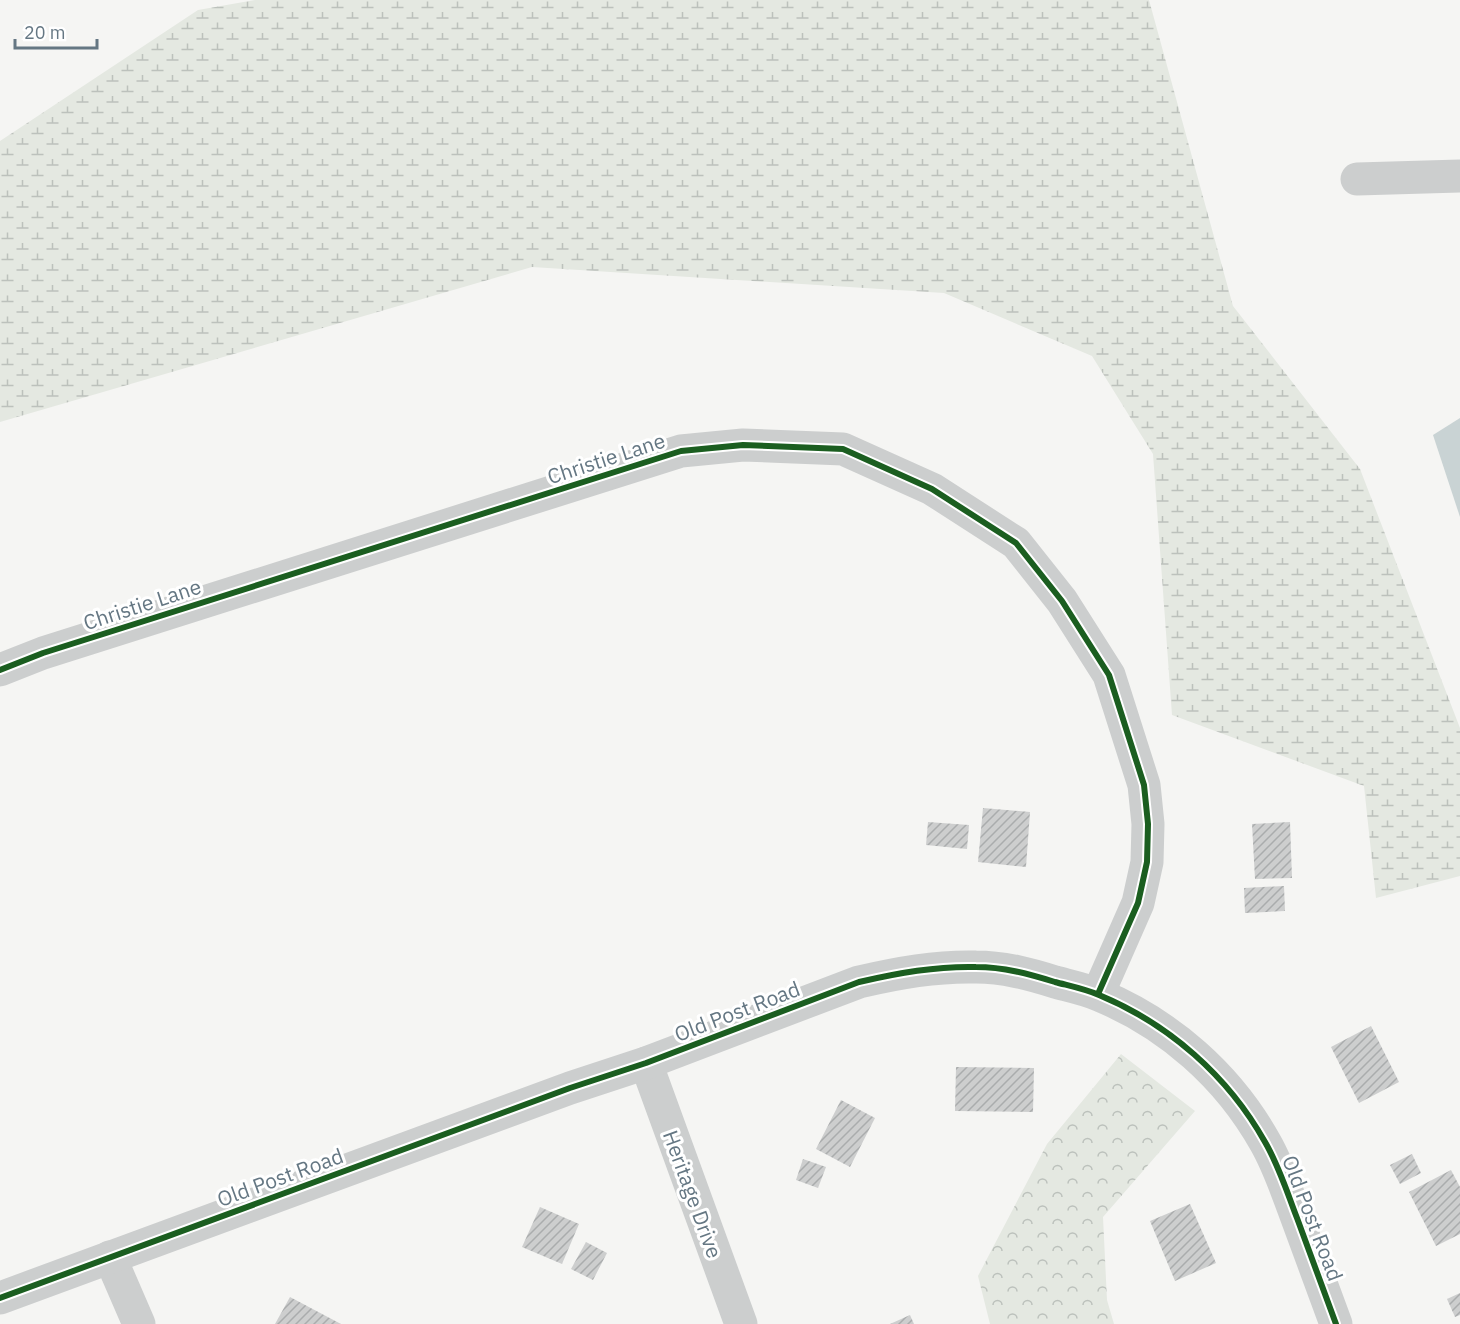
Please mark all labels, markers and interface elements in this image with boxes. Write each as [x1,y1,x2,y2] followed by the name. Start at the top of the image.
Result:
[15,12,98,50] scale bar
[24,21,66,44] text: 20 m
[544,426,668,490] street label: Christie Lane
[80,572,204,636] street label: Christie Lane
[670,974,804,1048] street label: Old Post Road
[657,1126,729,1262] street label: Heritage Drive
[213,1141,347,1213] street label: Old Post Road
[1276,1151,1350,1285] street label: Old Post Road

